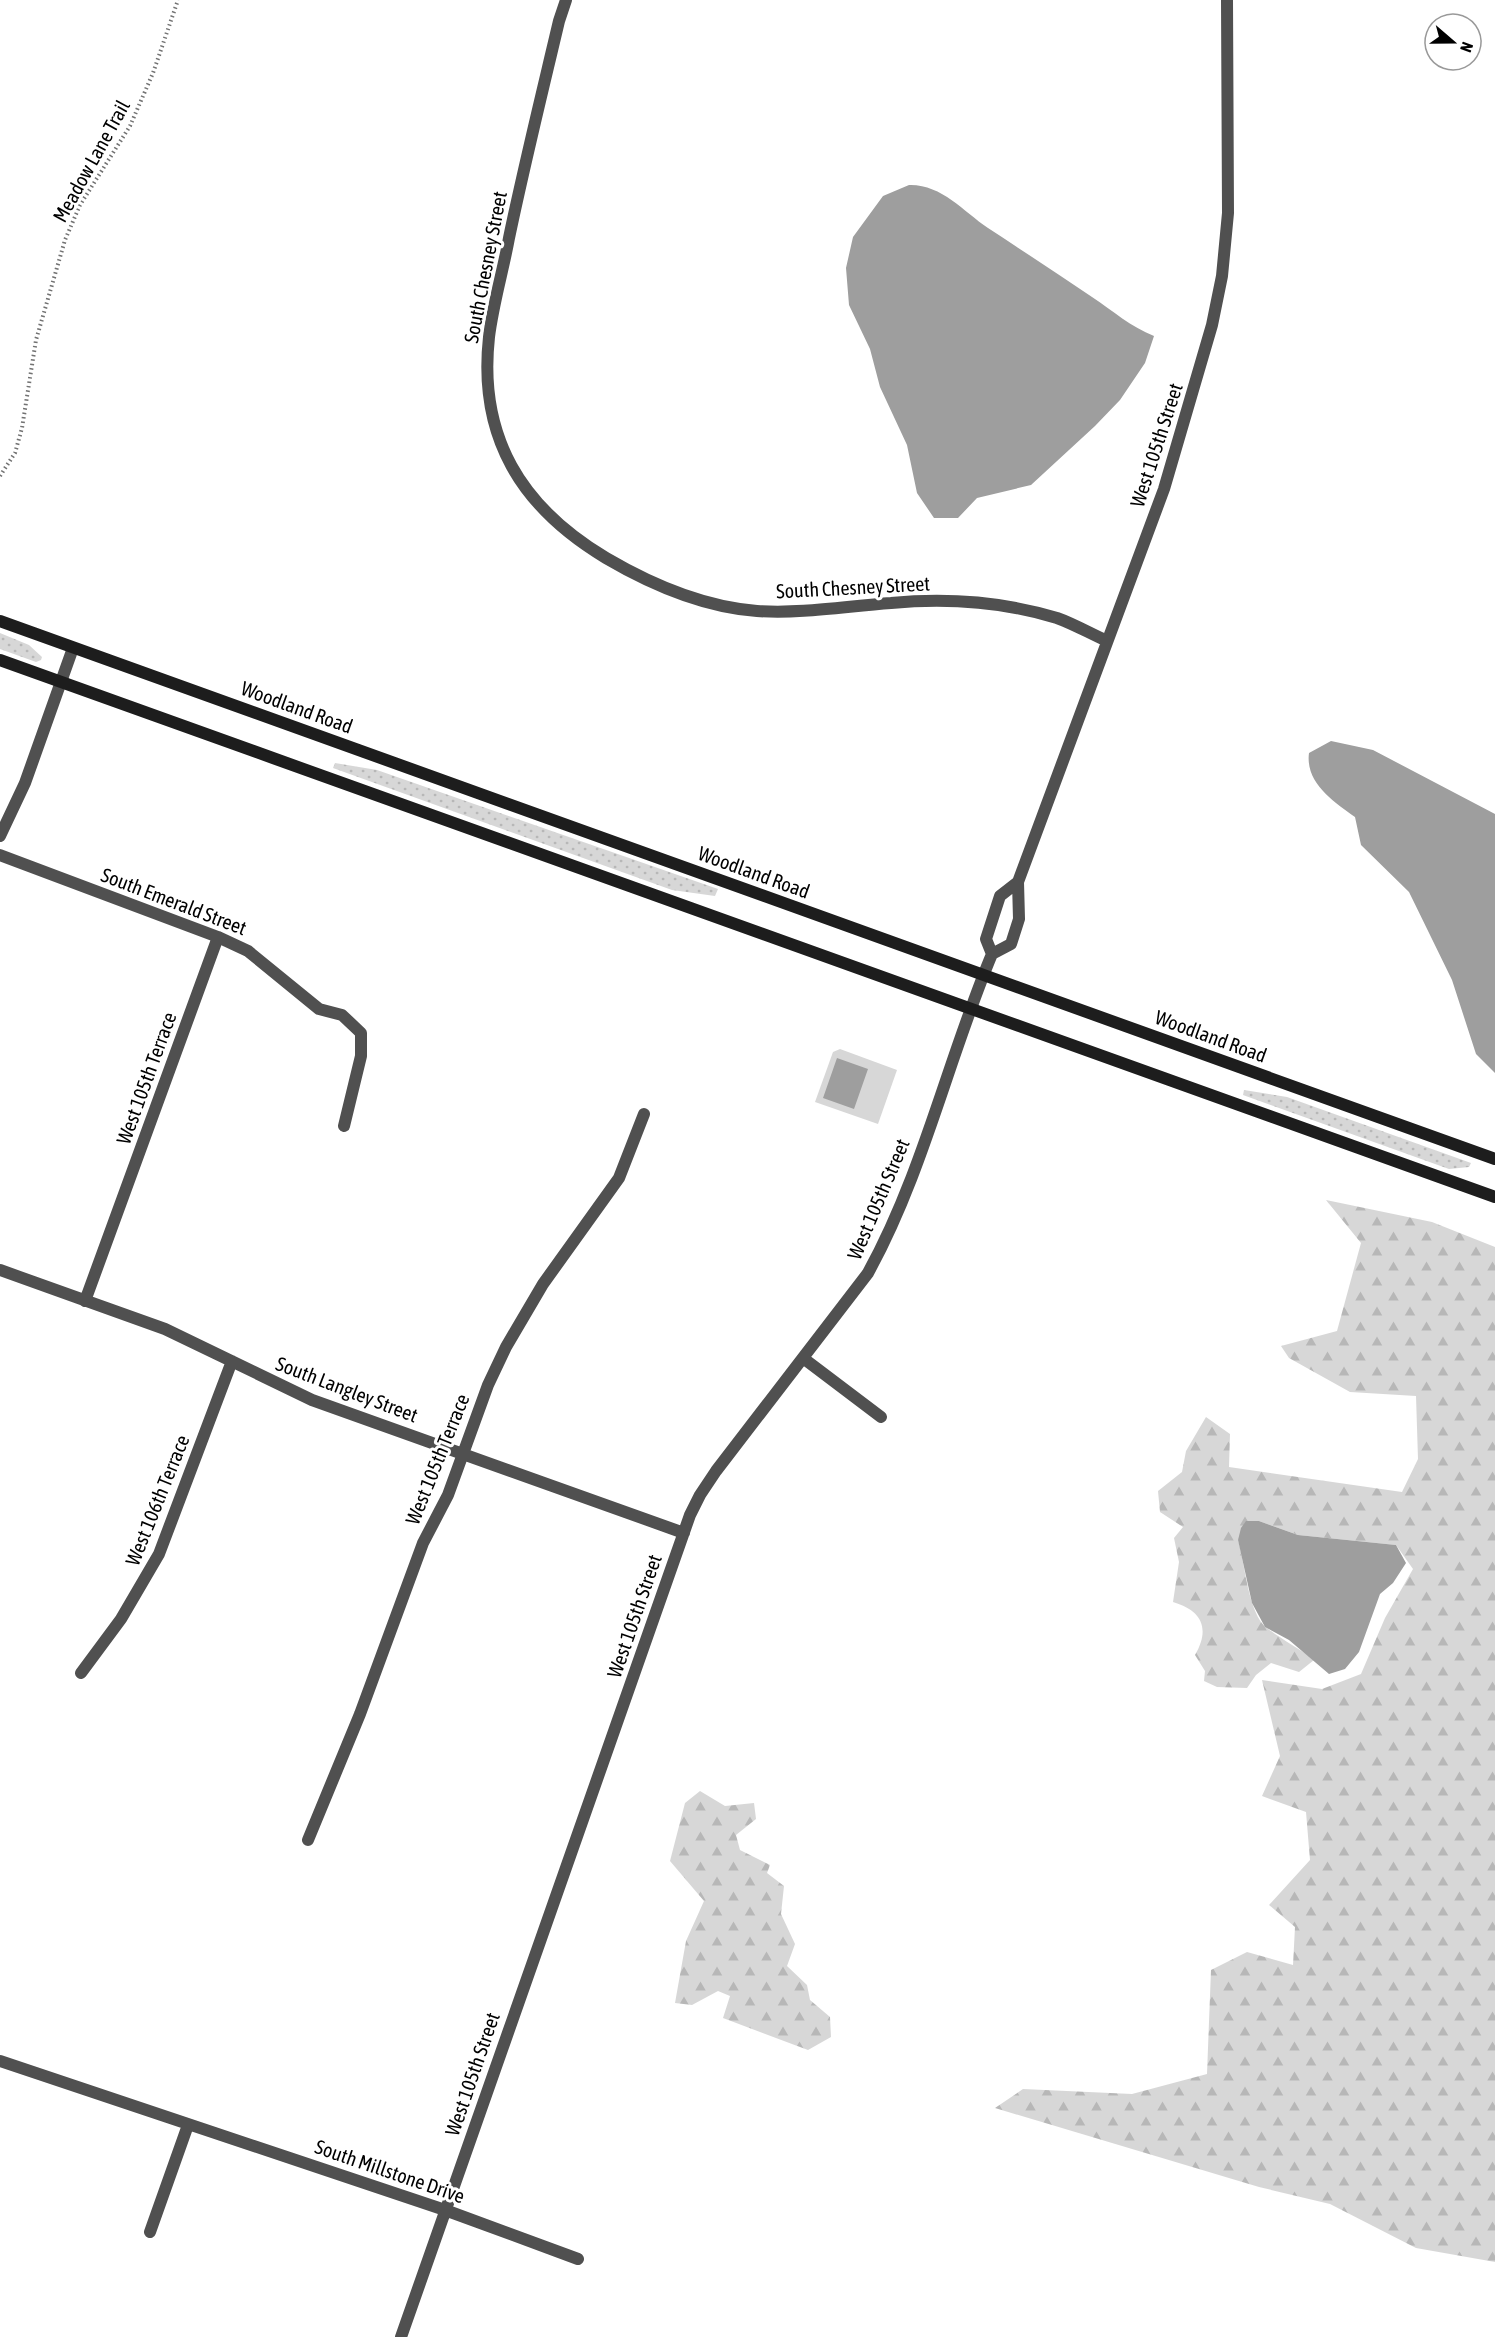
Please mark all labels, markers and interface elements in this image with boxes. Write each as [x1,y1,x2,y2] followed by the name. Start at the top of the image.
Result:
[1423,12,1483,72] north arrow
[1457,40,1477,55] text: N
[48,95,134,226] street label: Meadow Lane Trail
[459,189,511,345] street label: South Chesney Street
[1125,380,1187,510] street label: West 105th Street
[776,571,931,603] street label: South Chesney Street
[238,676,356,738] street label: Woodland Road
[695,841,813,903] street label: Woodland Road
[98,863,250,939] street label: South Emerald Street
[1152,1005,1270,1067] street label: Woodland Road
[111,1009,181,1147] street label: West 105th Terrace
[842,1135,914,1263] street label: West 105th Street
[273,1351,421,1427] street label: South Langley Street
[400,1390,474,1528] street label: West 105th Terrace
[120,1431,194,1569] street label: West 106th Terrace
[602,1551,666,1681] street label: West 105th Street
[440,2009,504,2139] street label: West 105th Street
[312,2135,468,2207] street label: South Millstone Drive

